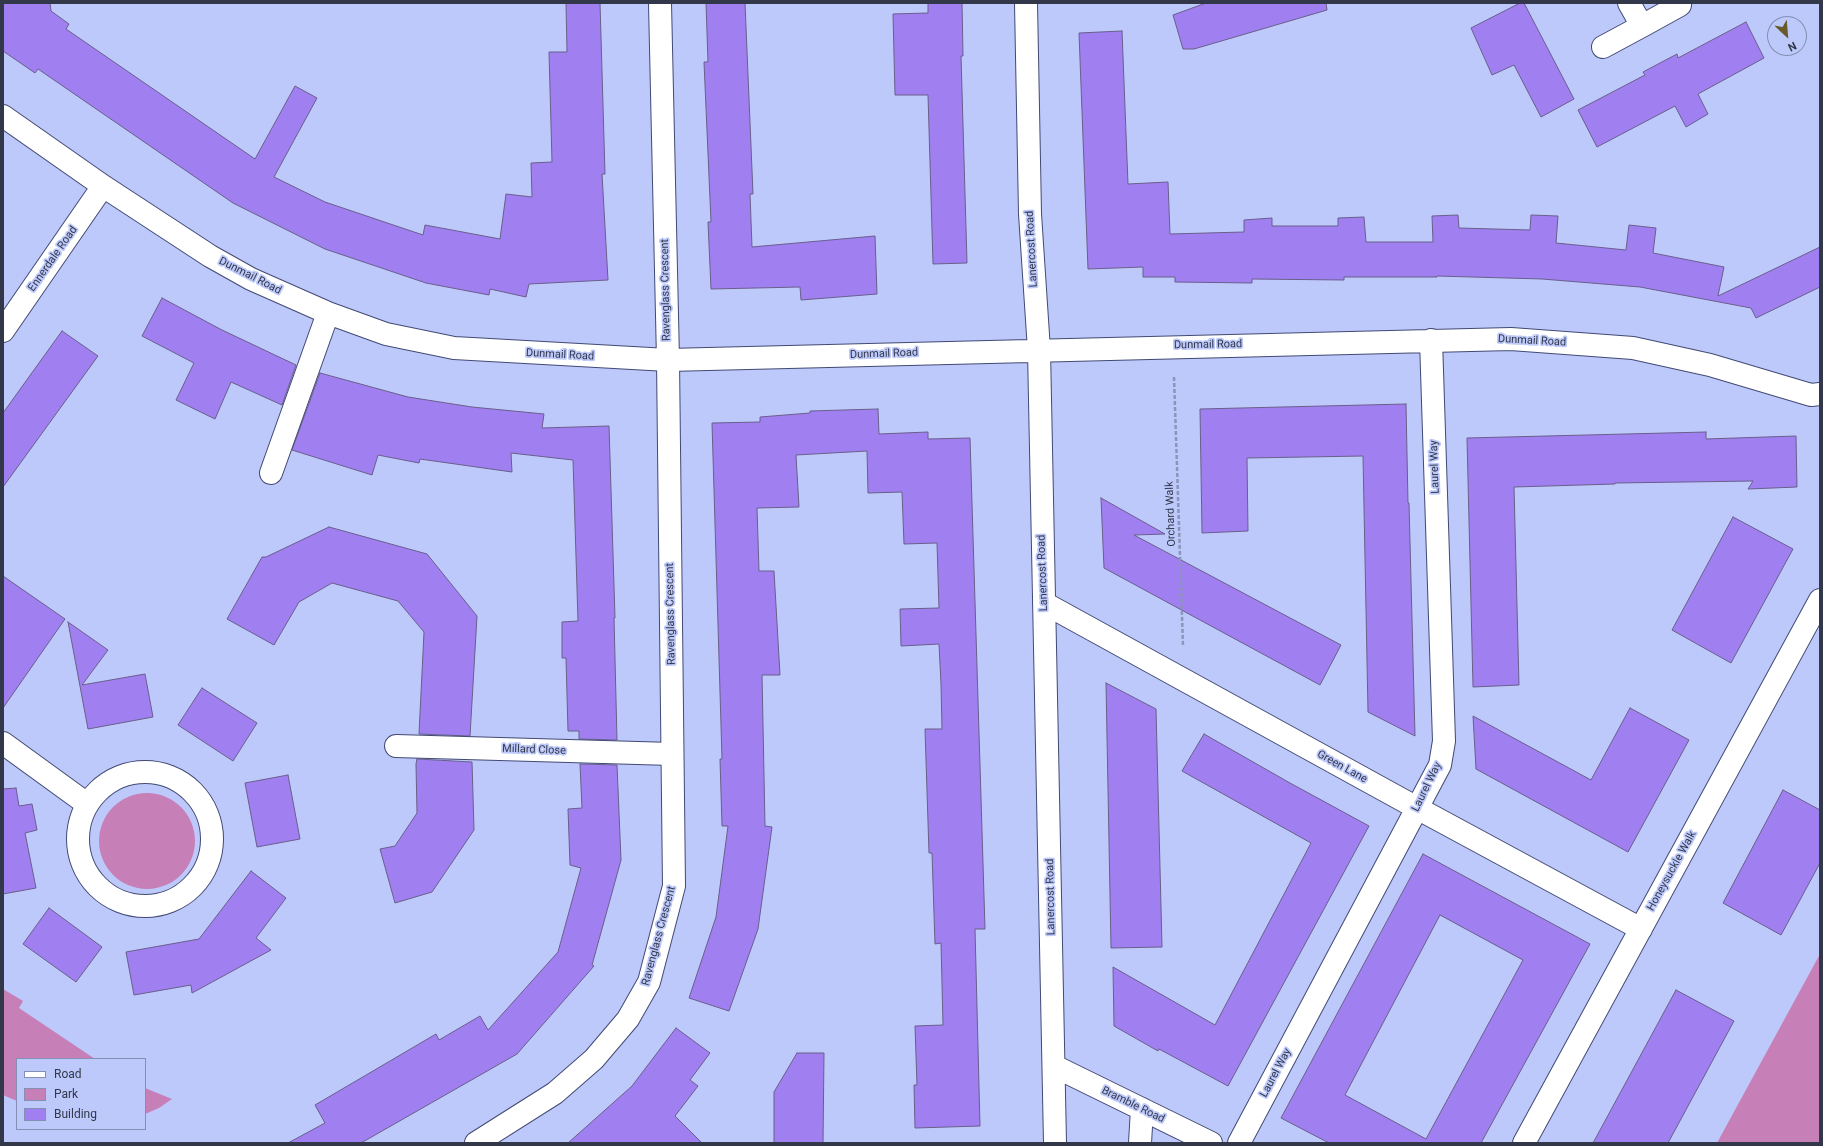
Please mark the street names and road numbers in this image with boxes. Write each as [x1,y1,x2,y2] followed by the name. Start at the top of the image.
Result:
[1023,210,1041,288] street label: Lanercost Road
[26,224,80,294] street label: Ennerdale Road
[659,239,673,341] street label: Ravenglass Crescent
[217,255,283,297] street label: Dunmail Road
[1498,333,1566,349] street label: Dunmail Road
[1174,338,1242,352] street label: Dunmail Road
[850,346,918,362] street label: Dunmail Road
[526,347,594,363] street label: Dunmail Road
[1427,440,1443,494] street label: Laurel Way
[1163,481,1179,547] street label: Orchard Walk
[1035,534,1051,612] street label: Lanercost Road
[664,563,678,665] street label: Ravenglass Crescent
[502,742,566,758] street label: Millard Close
[1315,748,1369,786] street label: Green Lane
[1409,760,1445,814] street label: Laurel Way
[1645,829,1699,913] street label: Honeysuckle Walk
[1044,859,1058,935] street label: Lanercost Road
[639,885,679,987] street label: Ravenglass Crescent
[1258,1046,1294,1100] street label: Laurel Way
[1099,1084,1167,1126] street label: Bramble Road

